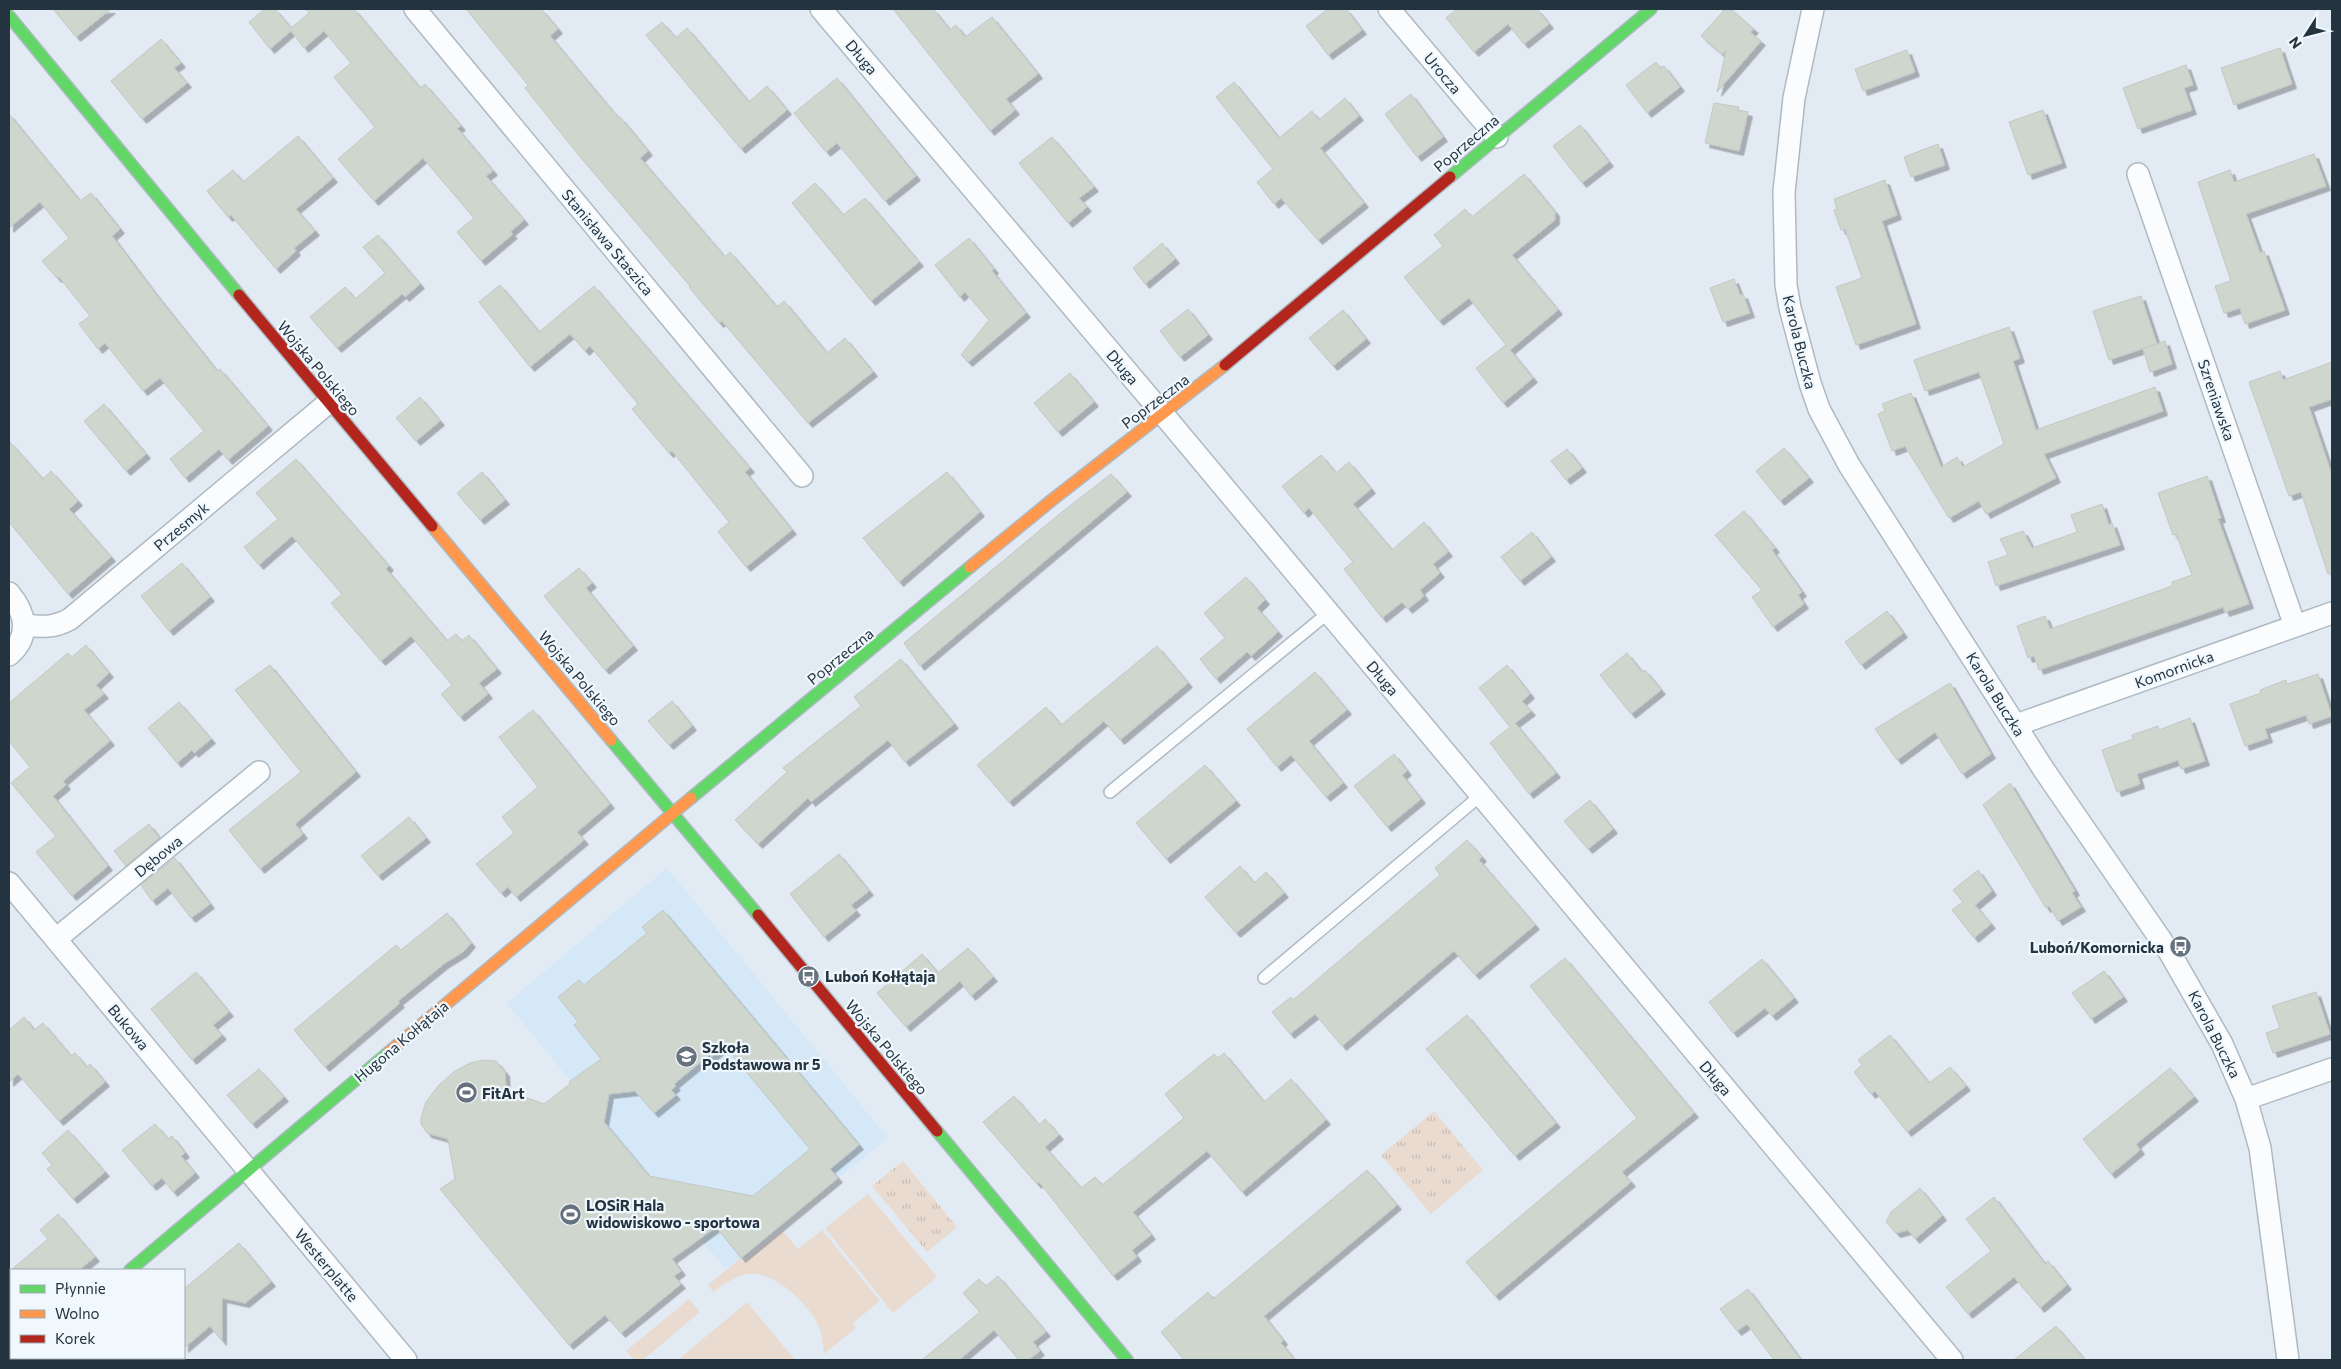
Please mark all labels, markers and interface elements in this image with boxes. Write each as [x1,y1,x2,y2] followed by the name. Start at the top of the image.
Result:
[2281,10,2331,60] north arrow
[2285,34,2305,52] text: N
[842,36,882,78] street label: Długa
[1421,49,1465,97] street label: Urocza
[1430,111,1502,175] street label: Poprzeczna
[558,185,658,299] street label: Stanisława Staszica
[1780,293,1820,391] street label: Karola Buczka
[274,317,364,419] street label: Wojska Polskiego
[1103,346,1143,388] street label: Długa
[2195,357,2239,443] street label: Szreniawska
[1118,370,1192,432] street label: Poprzeczna
[150,498,212,554] street label: Przesmyk
[803,624,877,688] street label: Poprzeczna
[535,627,625,729] street label: Wojska Polskiego
[2132,646,2216,692] street label: Komornicka
[1963,649,2029,739] street label: Karola Buczka
[1363,657,1403,699] street label: Długa
[130,831,186,881] street label: Dębowa
[2168,935,2192,959] bus stop icon: Luboń/Komornicka
[2030,938,2164,956] place label: Luboń/Komornicka
[797,964,821,988] bus stop icon: Luboń Kołłątaja
[825,967,935,985] place label: Luboń Kołłątaja
[2185,987,2245,1081] street label: Karola Buczka
[842,996,932,1098] street label: Wojska Polskiego
[350,997,452,1085] street label: Hugona Kołłątaja
[105,1000,153,1054] street label: Bukowa
[702,1038,821,1073] place label: Szkoła Podstawowa nr 5
[674,1044,698,1068] school or university icon: Szkoła Podstawowa nr 5
[1696,1057,1736,1099] street label: Długa
[454,1081,478,1105] sports icon: FitArt
[482,1084,524,1102] place label: FitArt
[586,1196,760,1231] place label: LOSiR Hala widowiskowo - sportowa
[558,1202,582,1226] sports icon: LOSiR Hala widowiskowo - sportowa
[291,1225,363,1305] street label: Westerplatte
[10,1269,185,1359] legend
[55,1279,106,1297] text: Płynnie
[55,1304,100,1322] text: Wolno
[55,1329,95,1347] text: Korek

